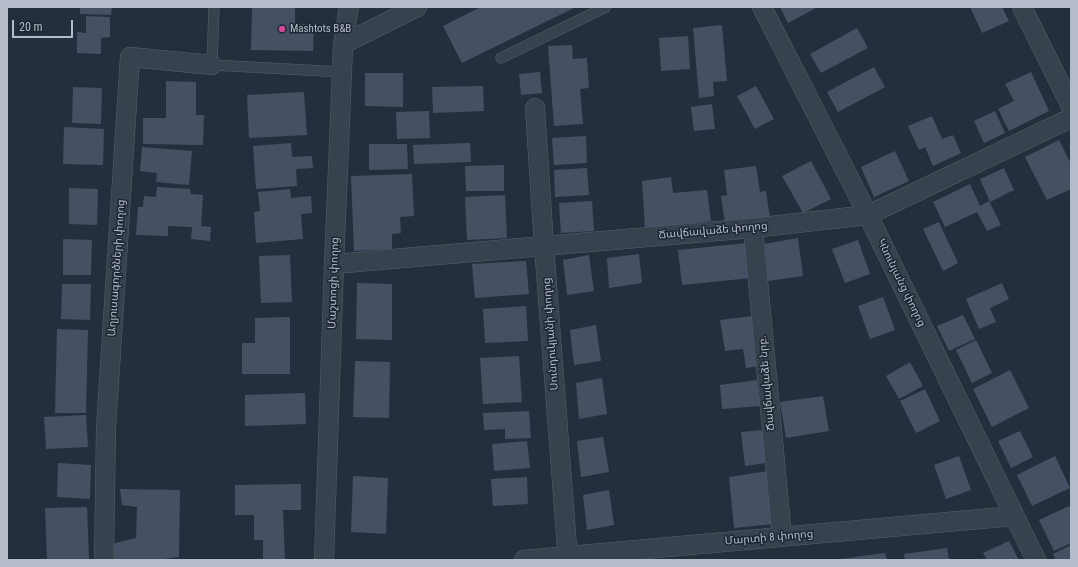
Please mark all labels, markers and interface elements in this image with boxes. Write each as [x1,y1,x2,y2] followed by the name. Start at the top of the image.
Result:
[14,12,75,38] scale bar
[19,20,43,34] text: 20 m
[290,22,351,36] place label: Mashtots B&B
[277,24,287,34] marker: Mashtots B&B
[106,199,128,337] street label: Աղյուսագործների փողոց
[658,220,768,242] street label: Ճավճավաձե փողոց
[326,237,342,329] street label: Մաշտոցի փողոց
[874,237,928,329] street label: Կնունյանց փողոց
[540,277,562,391] street label: Սունդուկյանի փողոց
[756,335,778,431] street label: Ճավճավաձե նրբ.
[724,528,814,548] street label: Մարտի 8 փողոց

